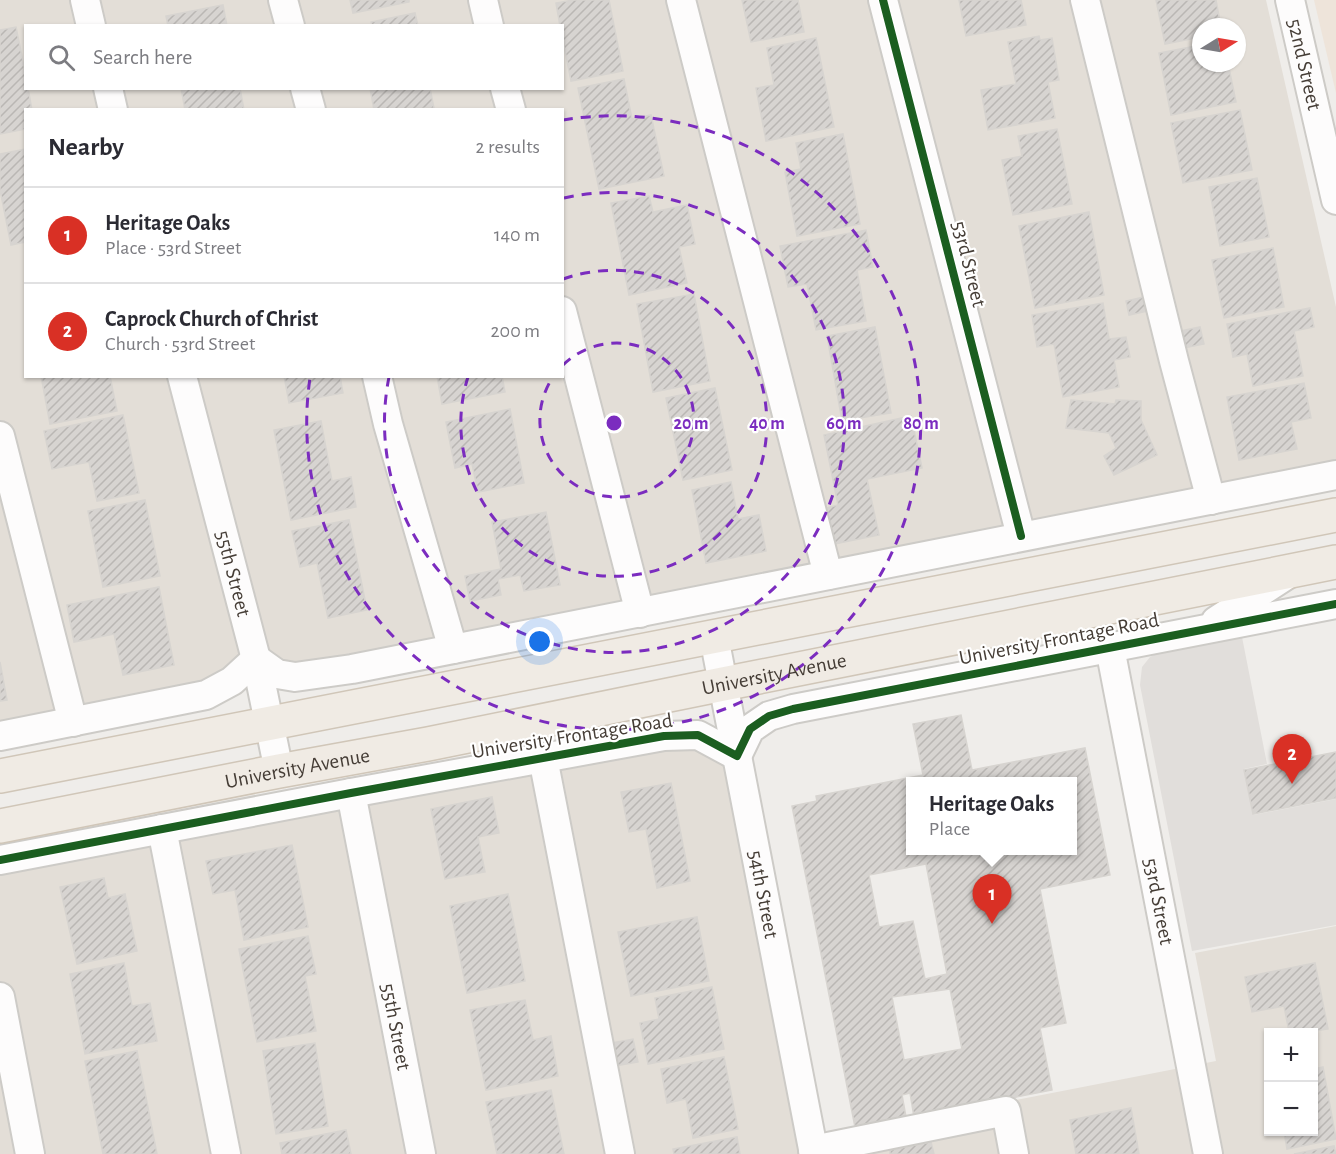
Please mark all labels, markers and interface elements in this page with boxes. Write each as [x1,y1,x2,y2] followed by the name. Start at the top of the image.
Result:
[1284,17,1326,112] street label: 52nd Street
[1192,18,1246,72] north arrow
[24,24,564,90] search box
[45,41,78,74] icon: search
[93,46,192,68] text: Search here
[48,134,124,160] text: Nearby
[476,137,540,157] text: 2 results
[105,212,230,234] text: Heritage Oaks
[948,219,990,310] street label: 53rd Street
[64,225,71,245] text: 1
[494,225,540,245] text: 140 m
[105,238,241,258] text: Place · 53rd Street
[105,308,318,330] text: Caprock Church of Christ
[63,321,72,341] text: 2
[490,321,540,341] text: 200 m
[105,334,255,354] text: Church · 53rd Street
[604,413,624,433] centre of rings
[673,415,709,433] text: 20 m
[749,415,785,433] text: 40 m
[826,415,862,433] text: 60 m
[903,415,939,433] text: 80 m
[212,528,255,619] street label: 55th Street
[957,609,1161,669] street label: University Frontage Road
[525,627,554,656] your location
[700,649,848,699] street label: University Avenue
[470,710,674,762] street label: University Frontage Road
[1272,734,1312,784] pin: 2
[223,744,372,792] street label: University Avenue
[906,777,1077,855] popup
[929,793,1054,815] text: Heritage Oaks
[929,819,970,839] text: Place
[745,848,783,940] street label: 54th Street
[1140,856,1178,947] street label: 53rd Street
[972,874,1012,924] pin: 1
[378,981,415,1072] street label: 55th Street
[1264,1028,1318,1136] map controls
[1264,1028,1318,1082] button: +
[1264,1082,1318,1136] button: −

